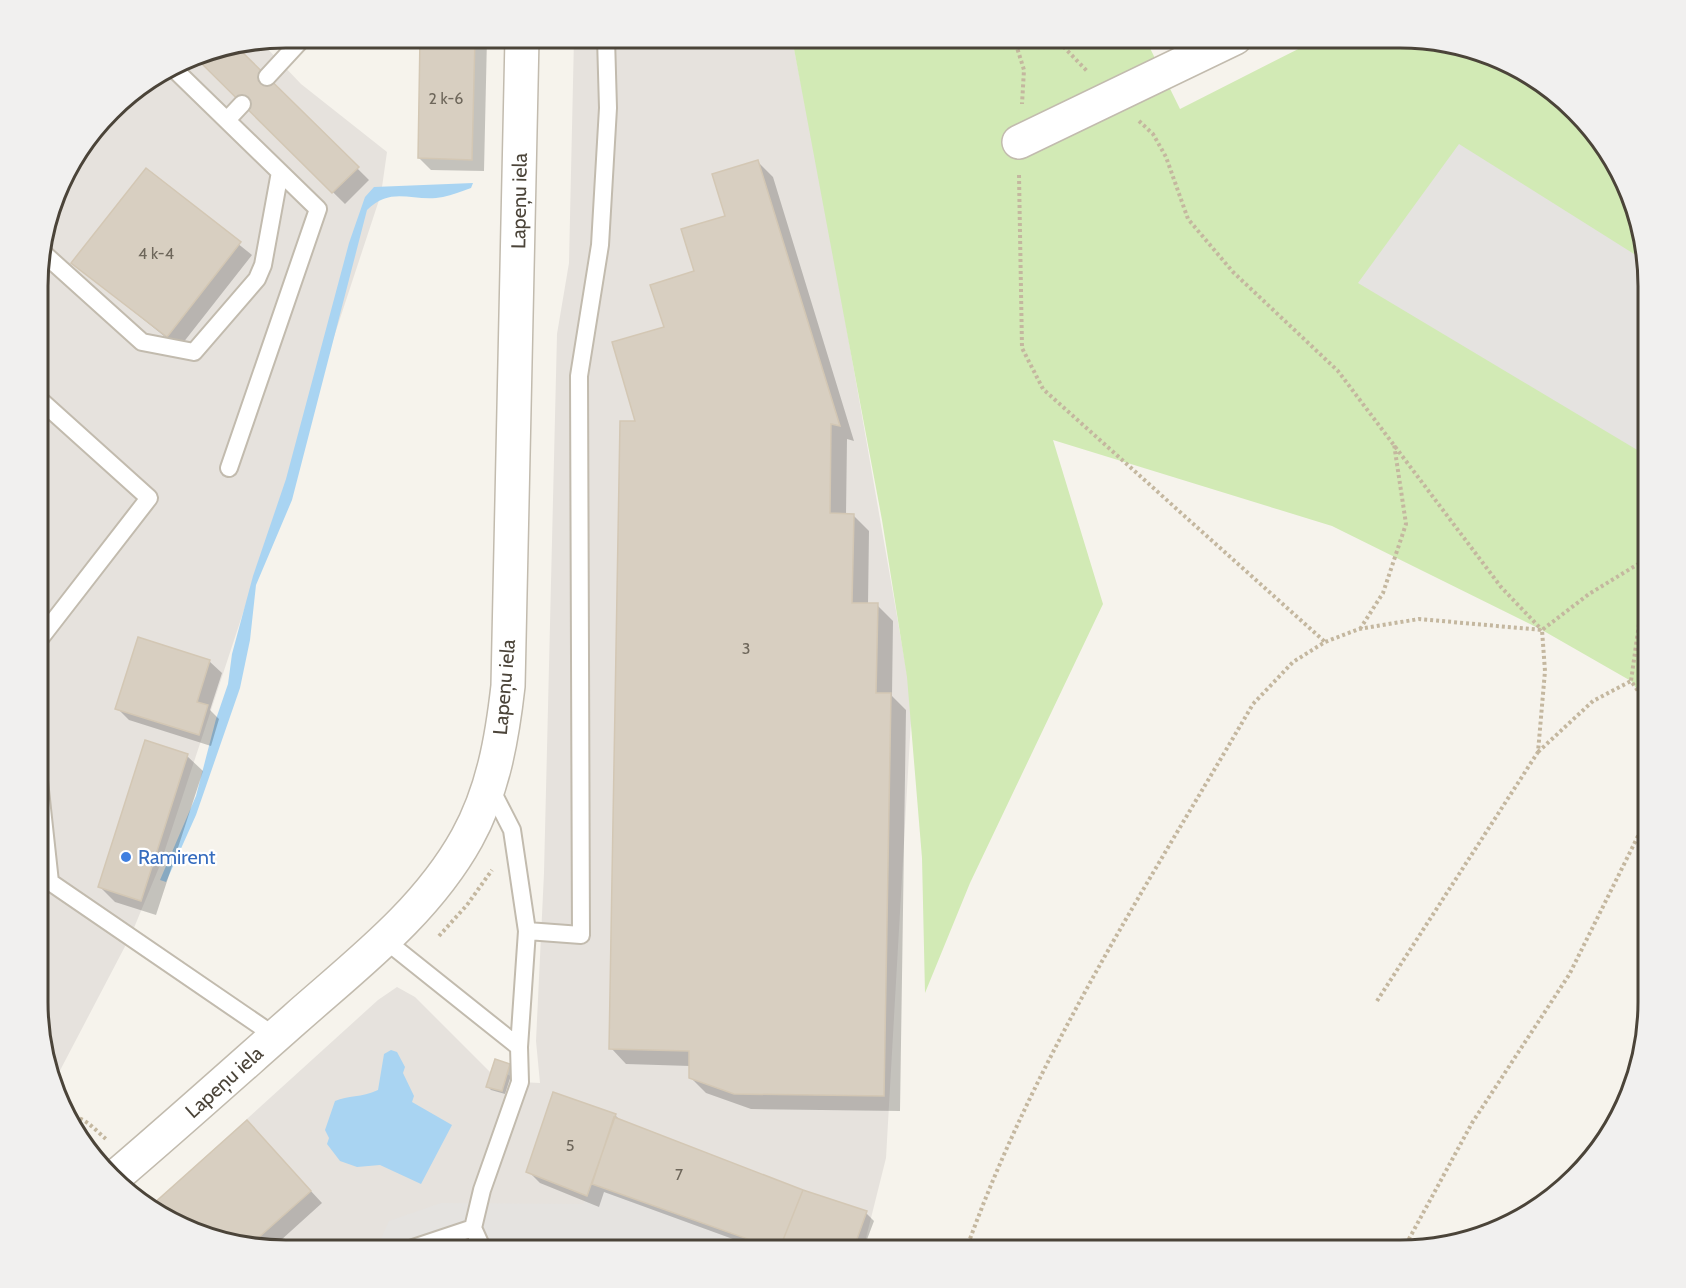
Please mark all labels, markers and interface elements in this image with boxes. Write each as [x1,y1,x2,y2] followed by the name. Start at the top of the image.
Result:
[429,89,463,108] house number: 2 k-6
[506,152,533,249] street label: Lapeņu iela
[138,244,174,263] house number: 4 k-4
[488,638,521,736] street label: Lapeņu iela
[742,639,750,658] house number: 3
[138,845,216,869] place label: Ramirent
[119,850,133,864] marker: Ramirent
[180,1041,269,1124] street label: Lapeņu iela
[566,1136,574,1155] house number: 5
[675,1165,683,1184] house number: 7

